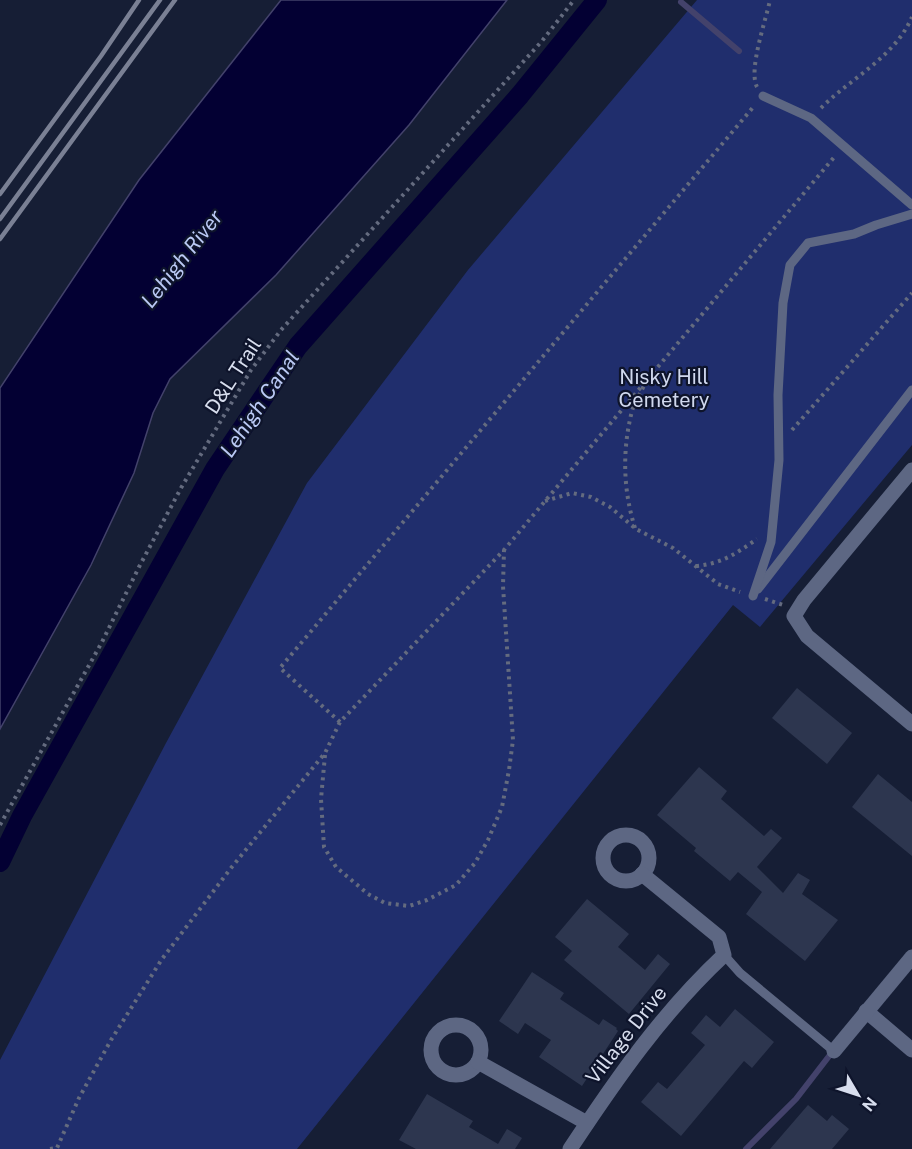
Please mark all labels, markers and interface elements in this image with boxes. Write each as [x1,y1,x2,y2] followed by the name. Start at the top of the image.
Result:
[136,204,228,313] water label: Lehigh River
[200,334,266,418] street label: D&L Trail
[215,346,304,462] water label: Lehigh Canal
[619,365,710,412] park label: Nisky Hill Cemetery
[580,981,672,1089] street label: Village Drive
[828,1065,888,1125] north arrow
[858,1093,881,1115] text: N

